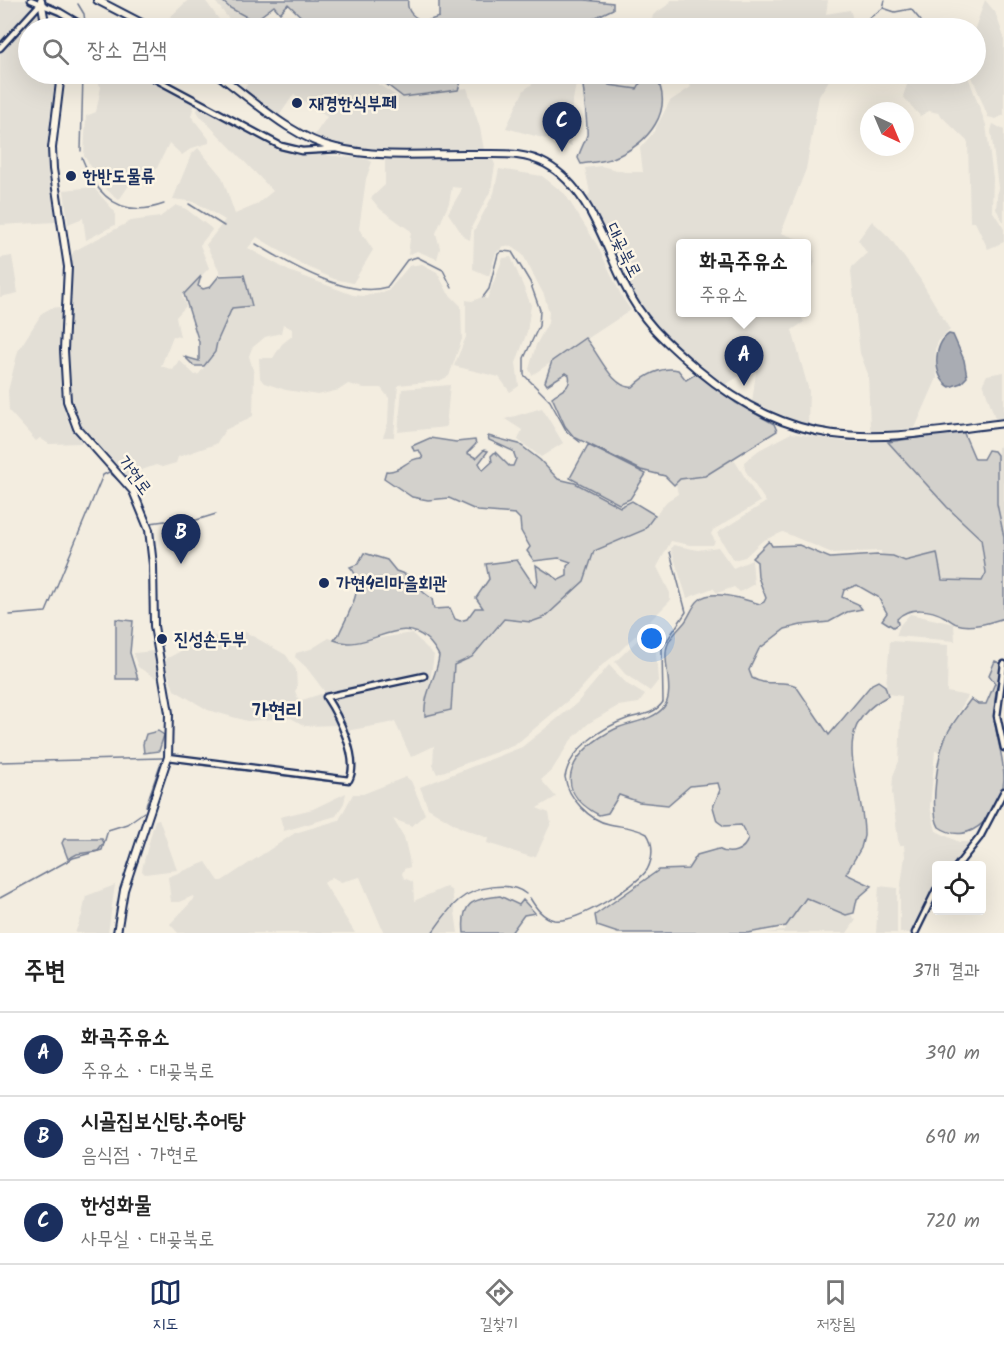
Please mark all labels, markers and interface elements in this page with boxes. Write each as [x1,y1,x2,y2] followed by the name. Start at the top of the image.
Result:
[18,18,986,84] search box
[87,34,167,69] text: 장소 검색
[39,35,72,68] icon: search
[309,90,396,119] place label: 재경한식부페
[290,96,304,110] marker: 재경한식부페
[542,102,582,152] pin: C
[860,102,914,156] north arrow
[82,163,155,192] place label: 한반도물류
[64,169,78,183] marker: 한반도물류
[597,218,648,283] street label: 대곶북로
[676,239,811,317] popup
[699,245,788,280] text: 화곡주유소
[699,280,748,312] text: 주유소
[724,336,764,386] pin: A
[109,450,158,502] street label: 가현로
[162,514,201,564] pin: B
[336,570,448,599] place label: 가현4리마을회관
[317,576,331,590] marker: 가현4리마을회관
[637,624,666,653] your location
[174,626,246,655] place label: 진성손두부
[155,632,169,646] marker: 진성손두부
[252,695,302,728] district label: 가현리
[932,861,986,915] map controls
[932,861,986,915] button: locate
[24,951,66,993] text: 주변
[912,956,980,988] text: 3개 결과
[81,1021,170,1056] text: 화곡주유소
[37,1038,50,1070] text: A
[925,1038,980,1070] text: 390 m
[81,1056,214,1088] text: 주유소 · 대곶북로
[81,1105,246,1140] text: 시골집보신탕.추어탕
[37,1122,50,1154] text: B
[925,1122,980,1154] text: 690 m
[81,1140,198,1172] text: 음식점 · 가현로
[81,1189,152,1224] text: 한성화물
[37,1206,50,1238] text: C
[925,1206,980,1238] text: 720 m
[81,1224,214,1256] text: 사무실 · 대곶북로
[149,1276,182,1337] tab: 지도
[480,1276,518,1337] tab: 길찾기
[816,1276,855,1337] tab: 저장됨

